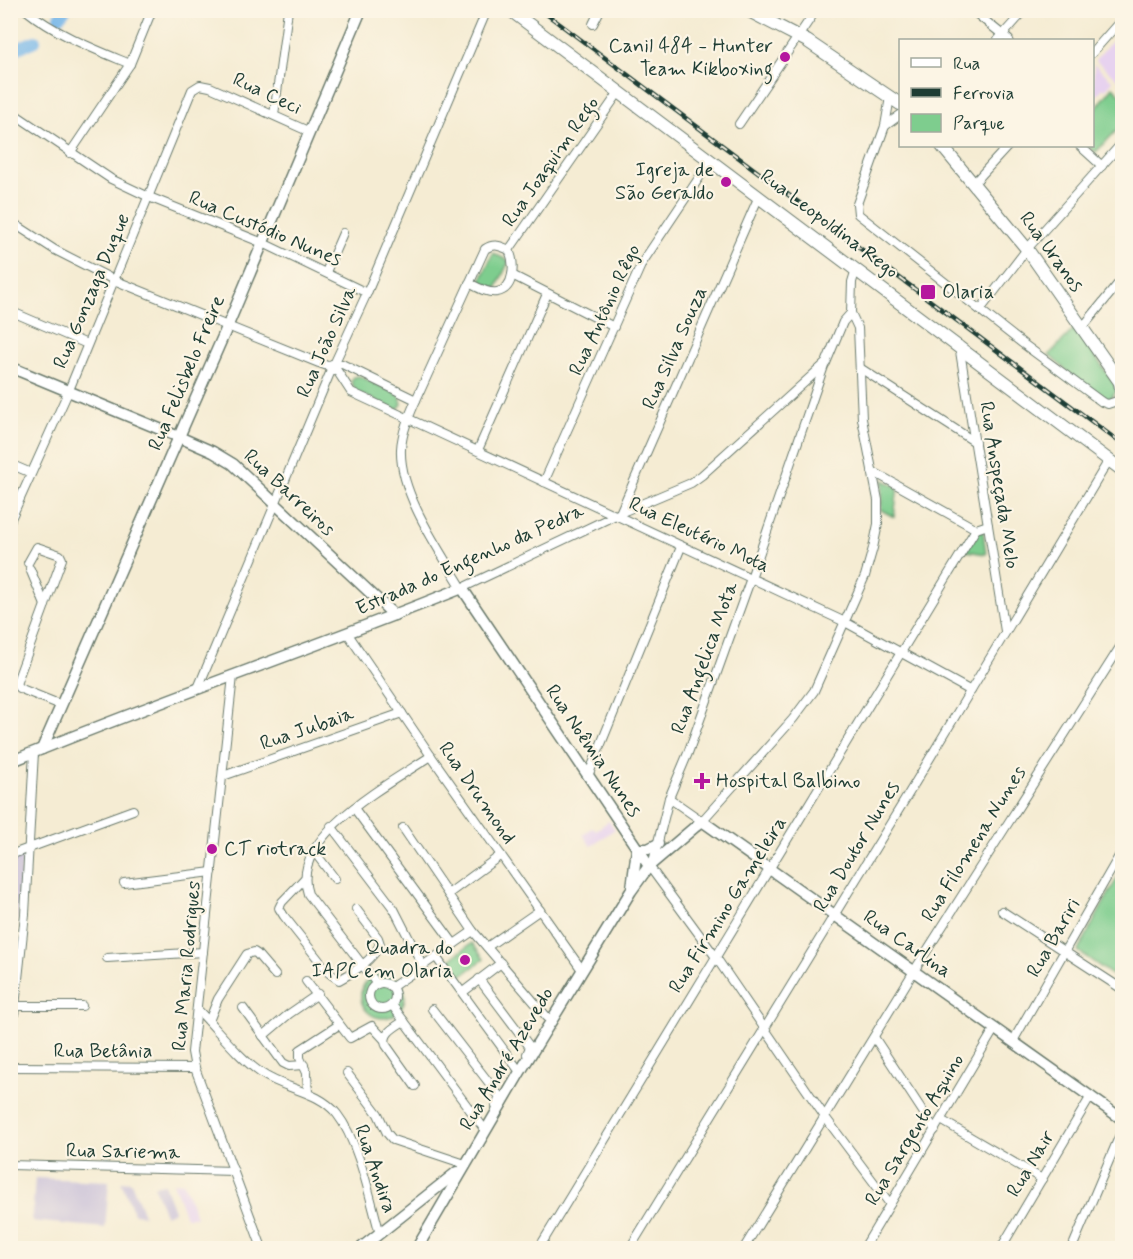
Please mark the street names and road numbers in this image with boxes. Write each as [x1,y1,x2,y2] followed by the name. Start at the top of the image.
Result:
[228,66,306,122] street label: Rua Ceci
[496,91,608,234] street label: Rua Joaquim Rego
[754,163,904,285] street label: Rua Leopoldina Rego
[184,185,346,273] street label: Rua Custódio Nunes
[1013,206,1089,298] street label: Rua Uranos
[47,209,137,373] street label: Rua Gonzaga Duque
[563,240,647,380] street label: Rua Antônio Rêgo
[290,281,364,402] street label: Rua João Silva
[636,282,714,414] street label: Rua Silva Souza
[142,291,232,455] street label: Rua Felisbelo Freire
[972,399,1026,571] street label: Rua Anspeçada Melo
[237,443,341,543] street label: Rua Barreiros
[624,491,774,579] street label: Rua Eleutério Mota
[352,497,590,624] street label: Estrada do Engenho da Pedra
[665,577,747,739] street label: Rua Angelica Mota
[539,679,648,823] street label: Rua Noêmia Nunes
[256,700,358,758] street label: Rua Jubaia
[432,736,522,850] street label: Rua Drumond
[915,761,1033,927] street label: Rua Filomena Nunes
[807,776,907,918] street label: Rua Doutor Nunes
[663,811,793,999] street label: Rua Firmino Gameleira
[166,880,208,1052] street label: Rua Maria Rodrigues
[1020,893,1088,983] street label: Rua Bariri
[857,904,957,984] street label: Rua Carlina
[454,982,560,1136] street label: Rua André Azevedo
[54,1038,152,1065] street label: Rua Betânia
[859,1049,972,1211] street label: Rua Sargento Aquino
[347,1121,403,1217] street label: Rua Andira
[1001,1125,1062,1202] street label: Rua Nair
[66,1138,181,1167] street label: Rua Sariema

